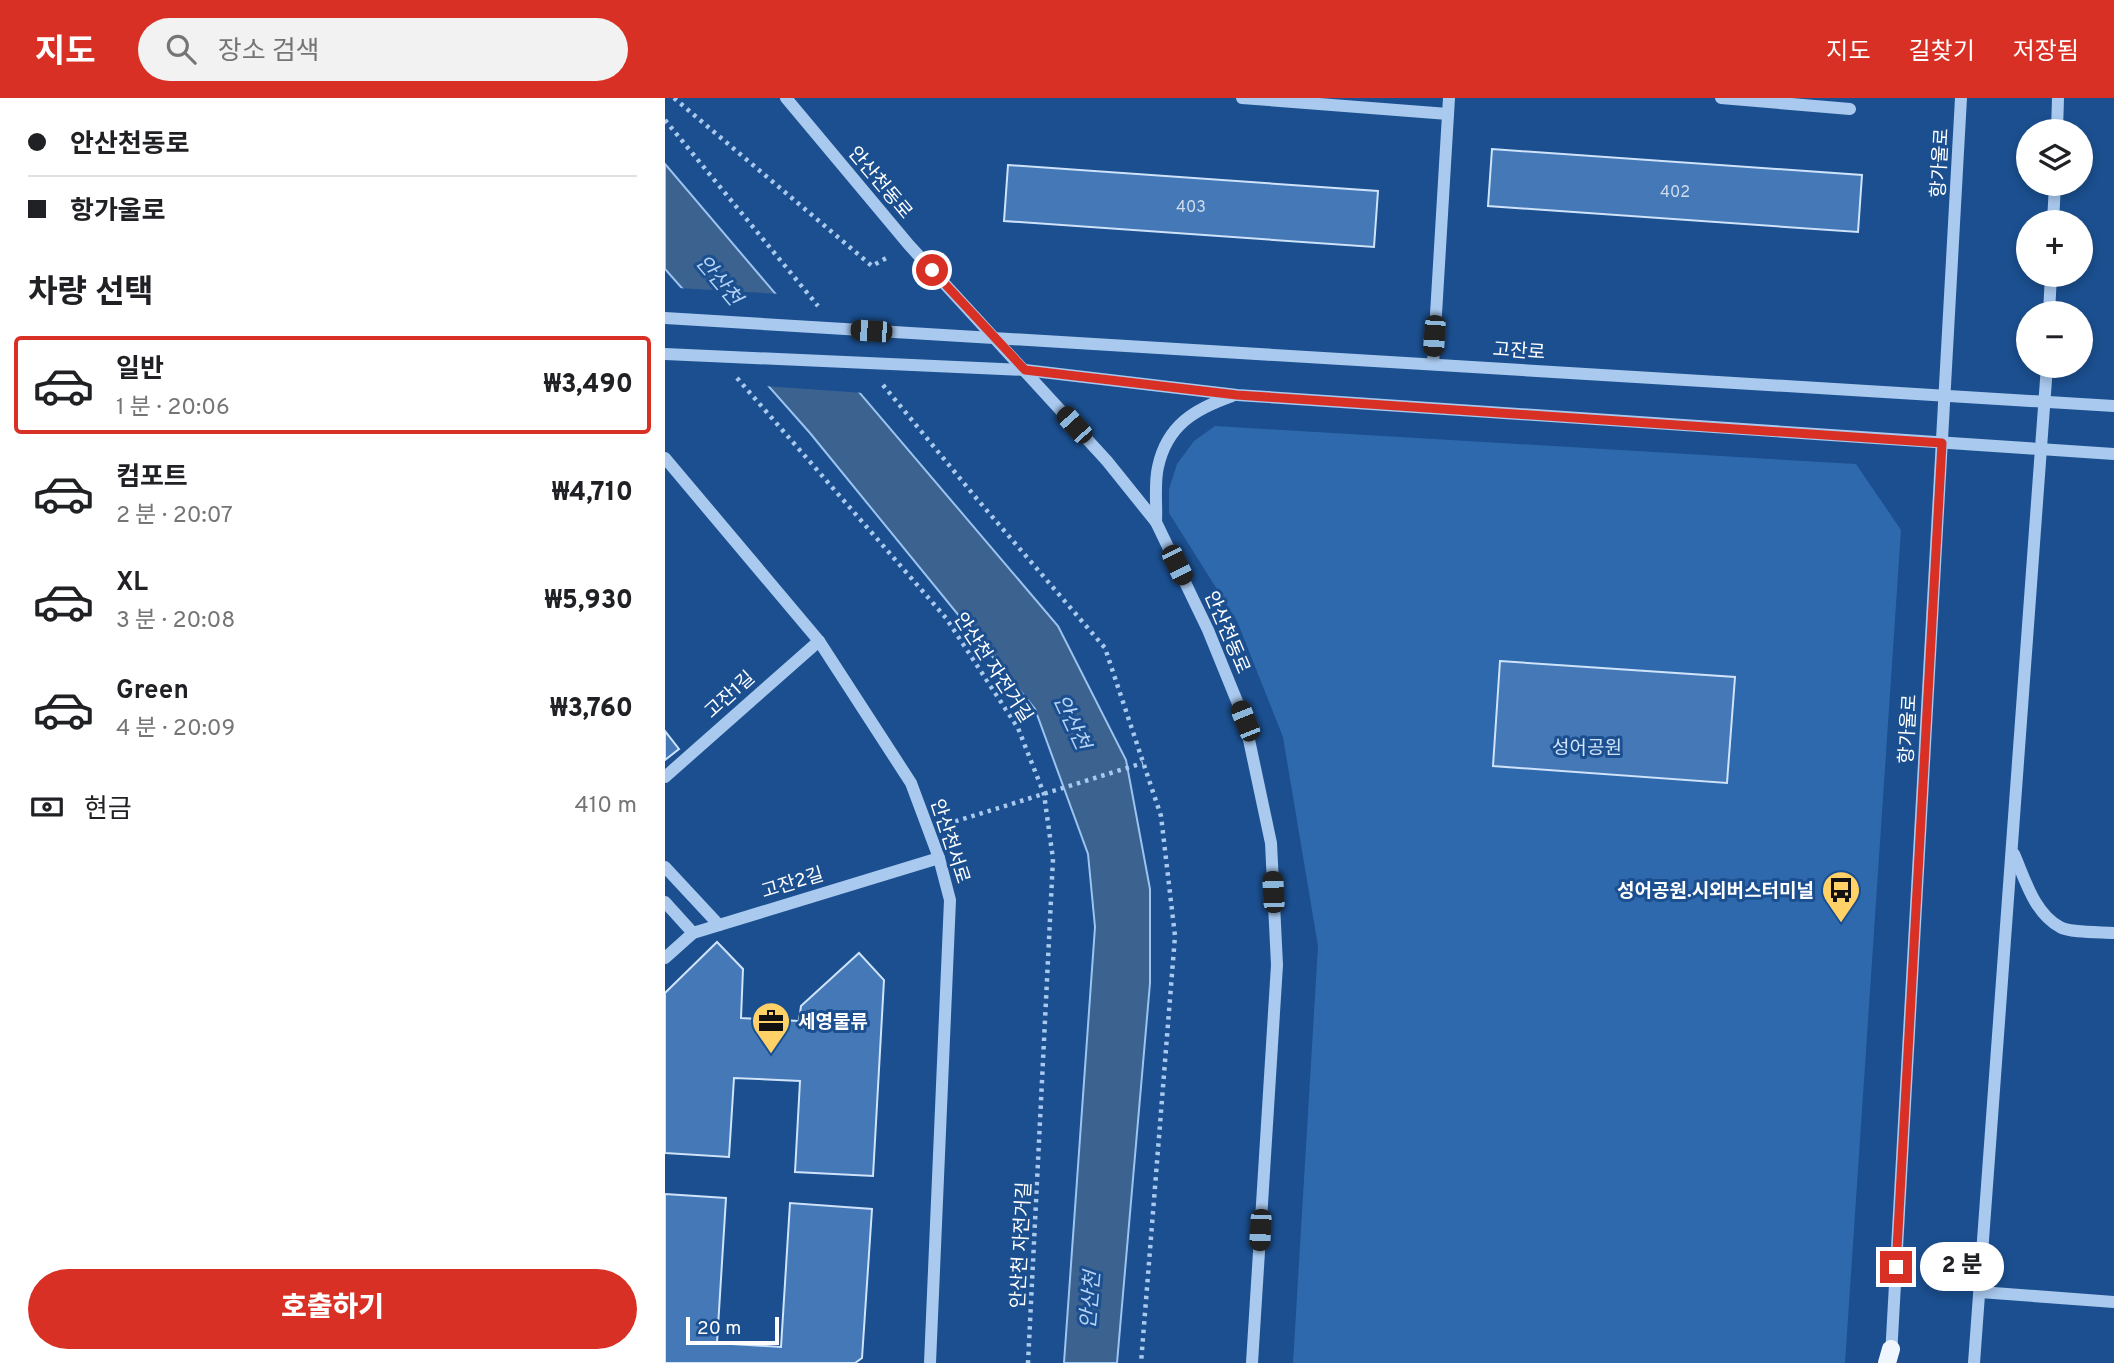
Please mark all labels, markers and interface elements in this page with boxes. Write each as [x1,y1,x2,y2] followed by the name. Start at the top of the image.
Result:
[138,18,628,81] search box
[162,30,200,68] icon: search
[35,33,96,75] text: 지도
[218,36,320,69] text: 장소 검색
[1826,38,1871,68] text: 지도
[1909,38,1975,68] text: 길찾기
[2013,38,2079,68] text: 저장됨
[2016,119,2093,378] map controls
[2016,119,2093,196] button: layers
[1927,128,1955,199] street label: 항가울로
[70,129,190,162] text: 안산천동로
[842,142,917,224] street label: 안산천동로
[1660,183,1690,203] house number: 402
[70,196,166,229] text: 항가울로
[1176,198,1206,218] house number: 403
[2016,210,2093,287] button: +
[689,250,749,314] water label: 안산천
[916,254,948,286] route start
[28,274,154,314] text: 차량 선택
[2016,301,2093,378] button: −
[1423,314,1446,358] car
[850,319,893,343] car
[1492,338,1546,366] street label: 고잔로
[32,354,95,417] icon: car
[116,354,164,387] text: 일반
[544,369,633,402] text: ₩3,490
[116,394,230,423] text: 1 분 · 20:06
[1053,402,1096,448] car
[32,462,95,525] icon: car
[116,462,188,495] text: 컴포트
[552,477,633,510] text: ₩4,710
[116,502,233,531] text: 2 분 · 20:07
[1159,542,1196,588] car
[116,567,148,600] text: XL
[32,570,95,633] icon: car
[545,585,633,618] text: ₩5,930
[1198,588,1254,678] street label: 안산천동로
[116,607,235,636] text: 3 분 · 20:08
[948,608,1037,728] street label: 안산천 자전거길
[700,667,760,724] street label: 고잔1길
[116,675,189,708] text: Green
[32,678,95,741] icon: car
[1046,691,1096,757] water label: 안산천
[550,693,633,726] text: ₩3,760
[1895,694,1923,765] street label: 항가울로
[1228,698,1263,744] car
[116,715,235,744] text: 4 분 · 20:09
[1552,737,1622,761] park label: 성어공원
[28,788,66,826] icon: cash
[574,792,637,821] text: 410 m
[84,794,132,827] text: 현금
[924,796,974,887] street label: 안산천서로
[758,863,827,905] street label: 고잔2길
[1820,869,1862,924] bus stop icon: 성어공원.시외버스터미널
[1262,870,1285,914] car
[1617,880,1814,904] place label: 성어공원.시외버스터미널
[750,1000,792,1055] office icon: 세영물류
[798,1011,868,1035] place label: 세영물류
[1007,1181,1037,1309] street label: 안산천 자전거길
[1249,1208,1272,1252] car
[1921,1242,2005,1292] callout: 2 분
[1880,1251,1912,1283] route end
[1941,1252,1983,1281] text: 2 분
[1076,1267,1108,1330] water label: 안산천
[28,1269,637,1349] button: 호출하기
[686,1314,779,1346] scale bar
[697,1317,741,1341] text: 20 m

